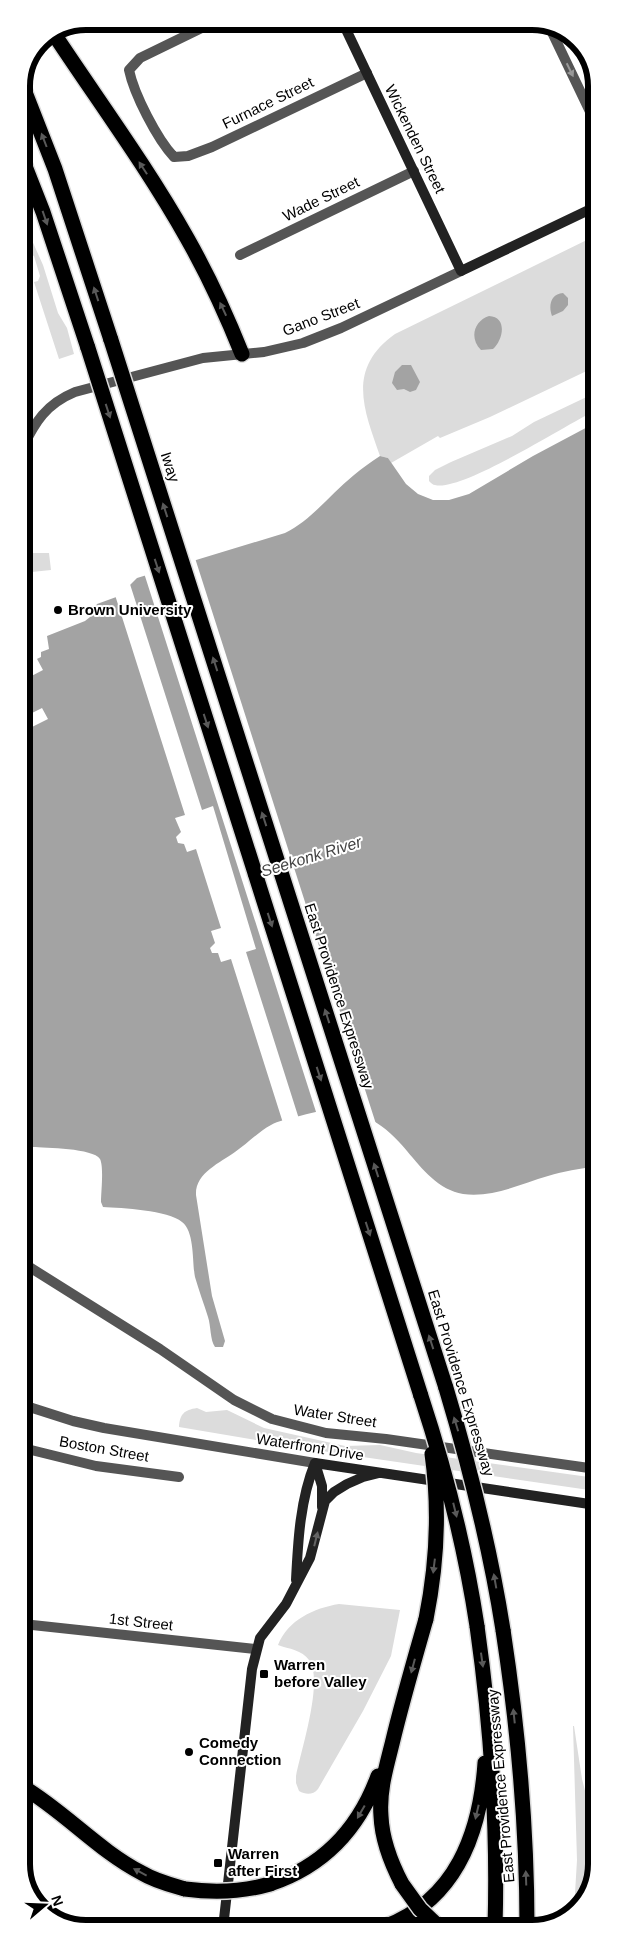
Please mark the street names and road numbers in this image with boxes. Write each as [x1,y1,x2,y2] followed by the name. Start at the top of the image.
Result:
[219,73,317,132] street label: Furnace Street
[382,82,449,196] street label: Wickenden Street
[280,172,362,224] street label: Wade Street
[280,294,362,339] street label: Gano Street
[158,450,183,485] street label: Iway
[301,901,378,1091] street label: East Providence Expressway
[425,1287,498,1479] street label: East Providence Expressway
[292,1401,379,1431] street label: Water Street
[255,1430,365,1463] street label: Waterfront Drive
[58,1432,151,1465] street label: Boston Street
[108,1610,175,1633] street label: 1st Street
[484,1688,517,1884] street label: East Providence Expressway

